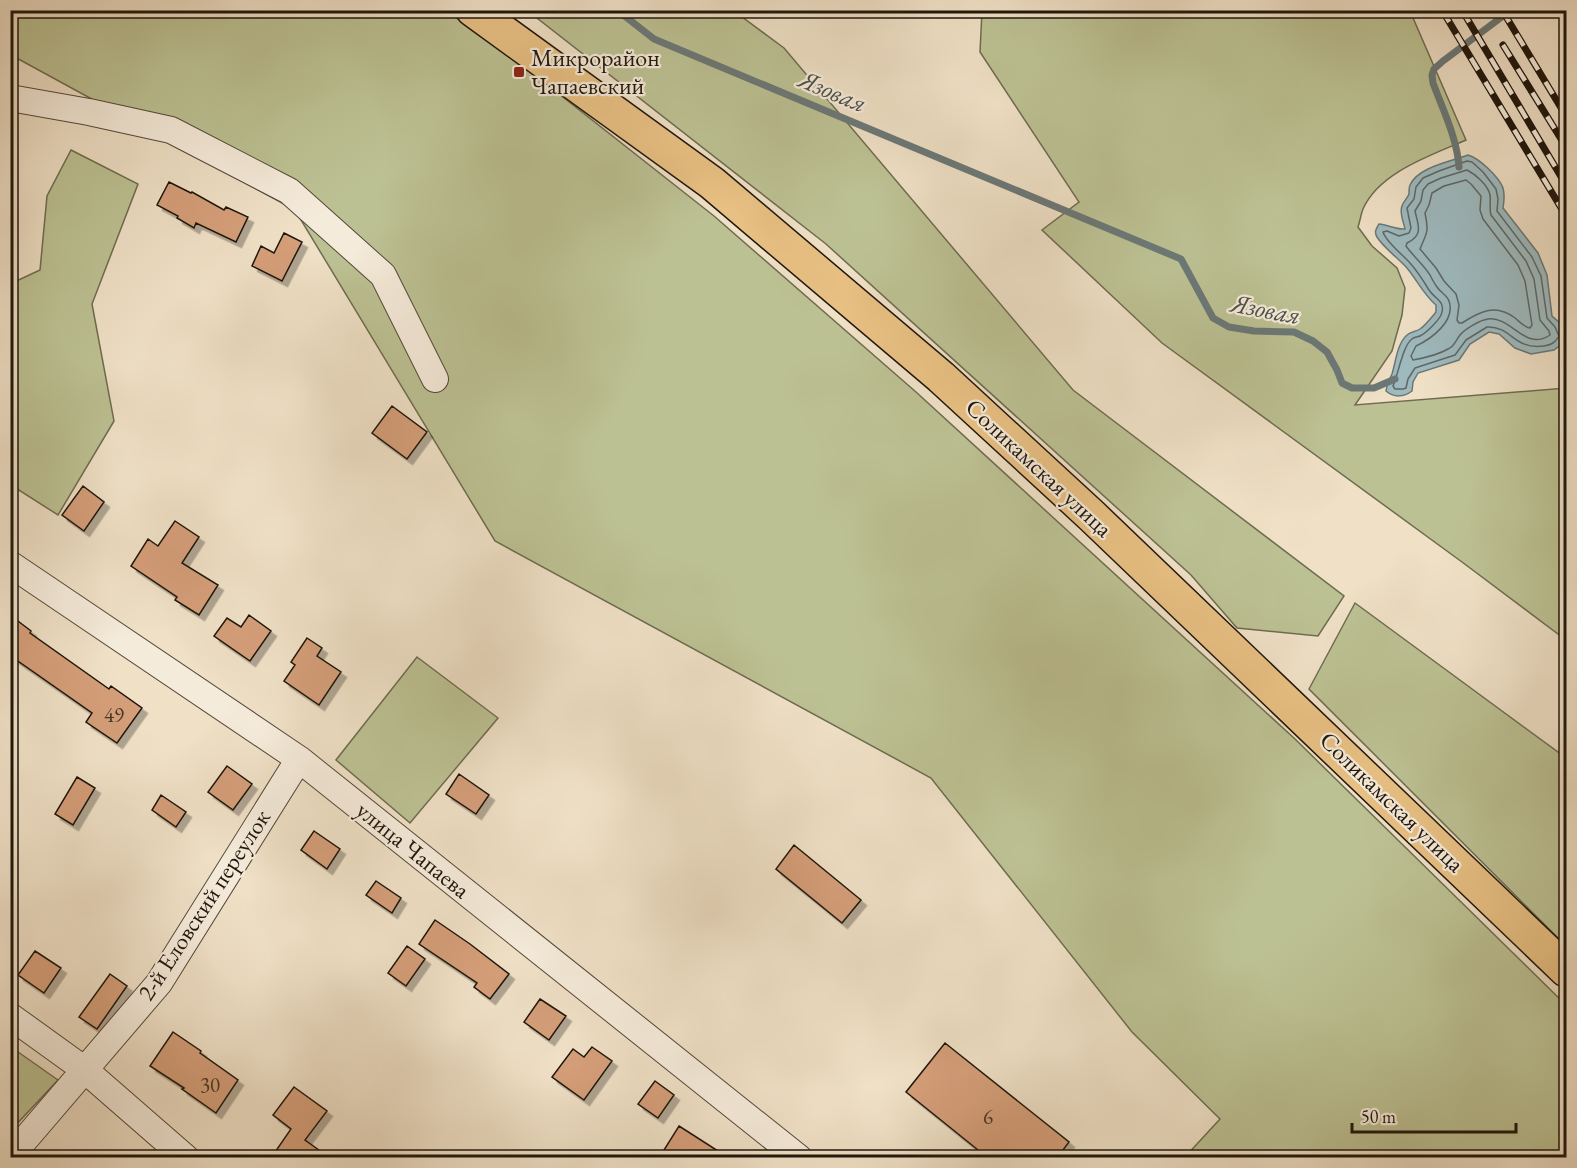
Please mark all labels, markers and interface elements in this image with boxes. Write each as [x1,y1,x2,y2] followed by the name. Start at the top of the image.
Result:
[531,42,660,101] place label: Микрорайон Чапаевский
[792,61,872,120] water label: Язовая
[512,65,526,79] marker: Микрорайон Чапаевский
[1226,285,1304,332] water label: Язовая
[959,392,1120,544] street label: Соликамская улица
[104,701,124,728] house number: 49
[1313,725,1472,879] street label: Соликамская улица
[350,794,477,905] street label: улица Чапаева
[130,803,277,1006] street label: 2-й Еловский переулок
[200,1071,220,1098] house number: 30
[1352,1096,1516,1134] scale bar
[983,1103,993,1130] house number: 6
[1361,1105,1396,1128] text: 50 m

